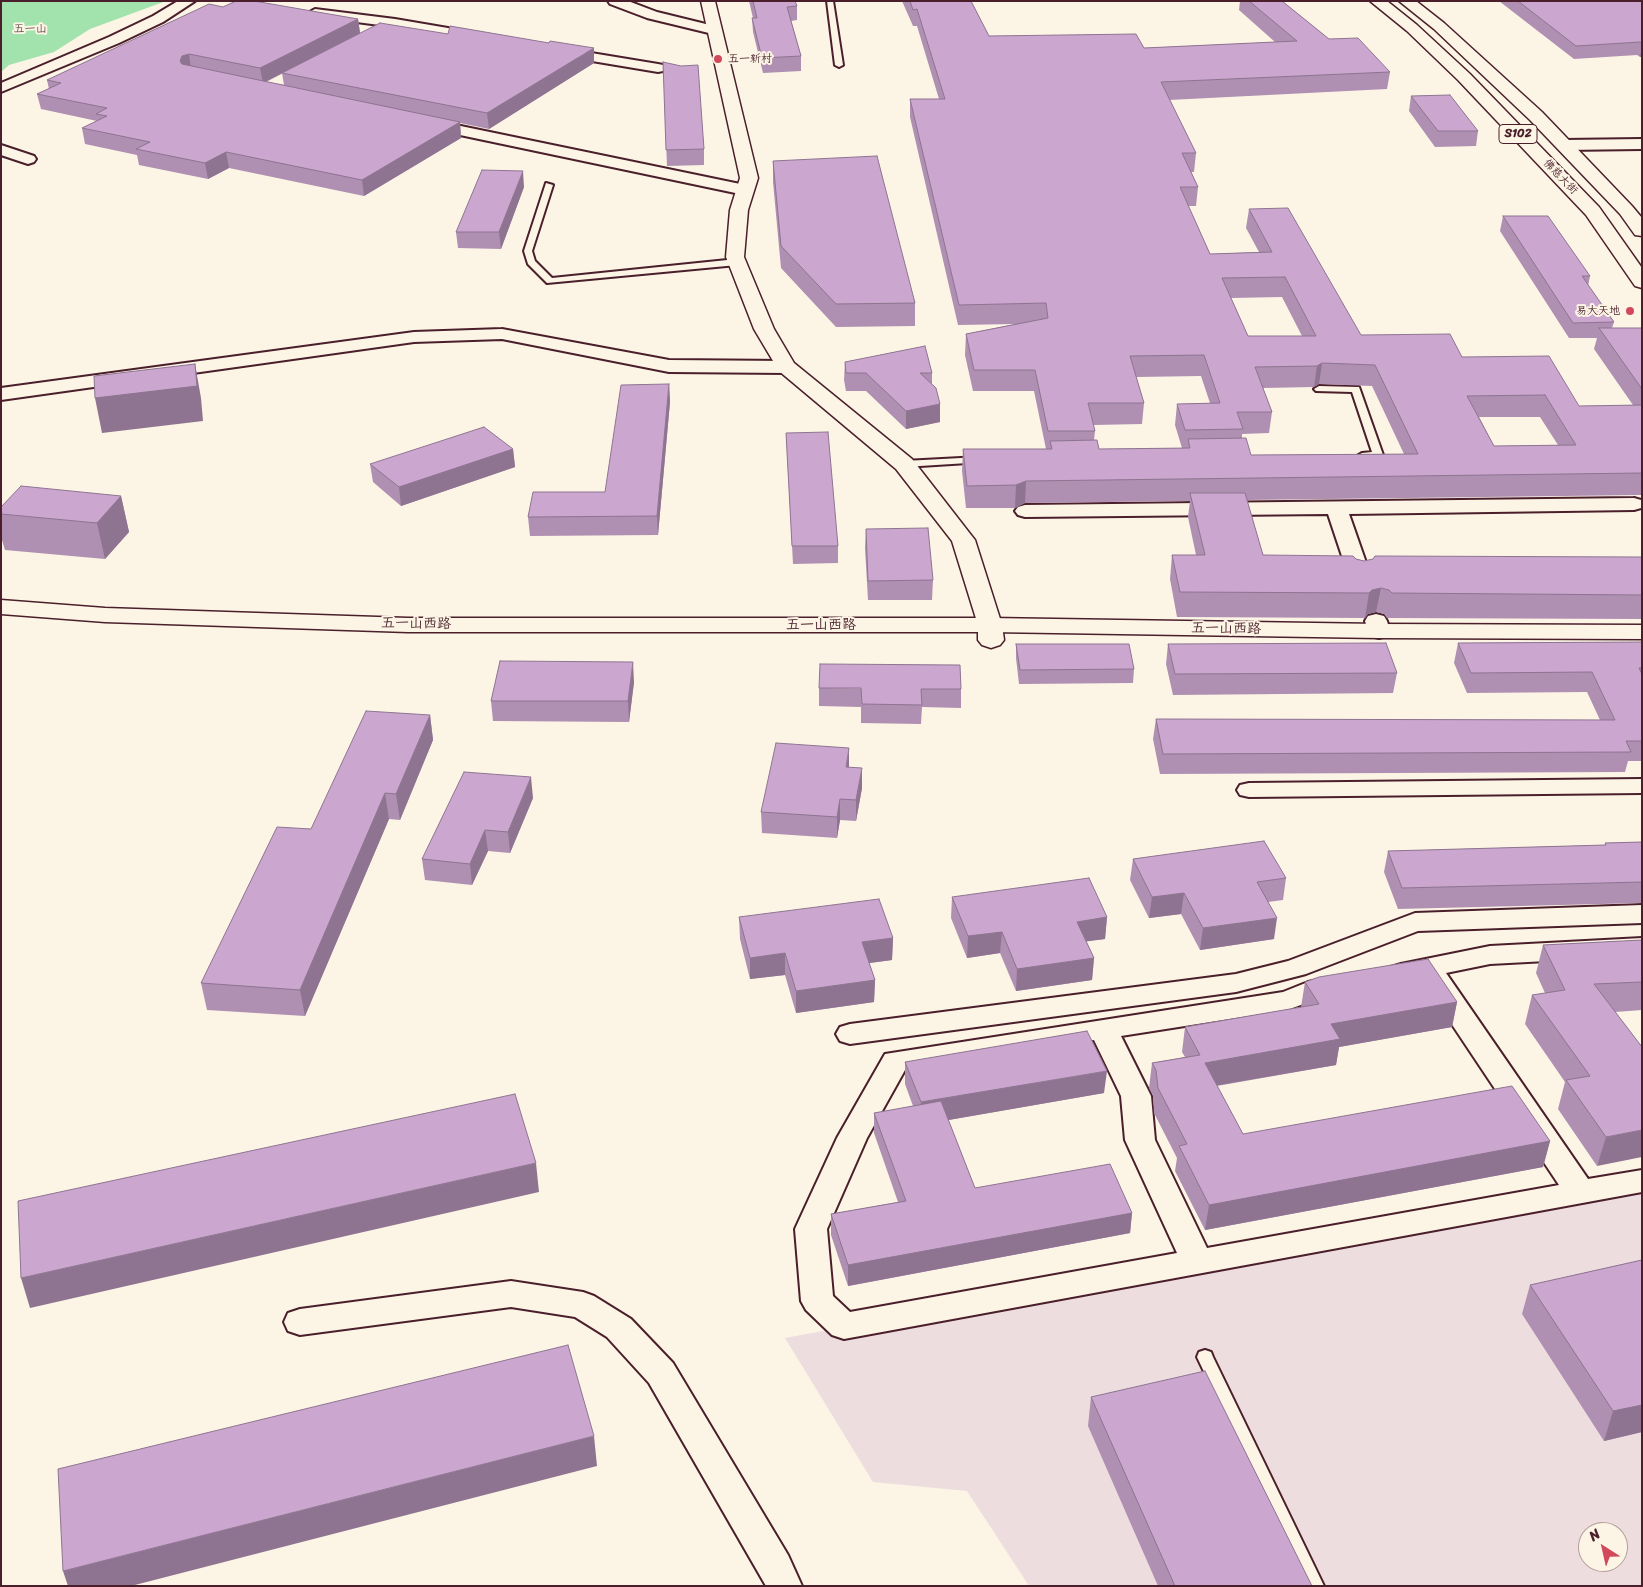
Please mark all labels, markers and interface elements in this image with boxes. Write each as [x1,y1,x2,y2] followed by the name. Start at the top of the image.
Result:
[14,22,46,36] park label: 五一山
[728,52,772,66] place label: 五一新村
[712,53,724,65] marker: 五一新村
[1499,125,1537,144] road number: S102
[1540,157,1580,197] street label: 佛慈大街
[1576,304,1620,318] place label: 易大天地
[1624,305,1636,317] marker: 易大天地
[381,615,451,633] street label: 五一山西路
[786,617,856,633] street label: 五一山西路
[1191,620,1261,638] street label: 五一山西路
[1578,1522,1628,1572] north arrow
[1584,1522,1606,1548] text: N

